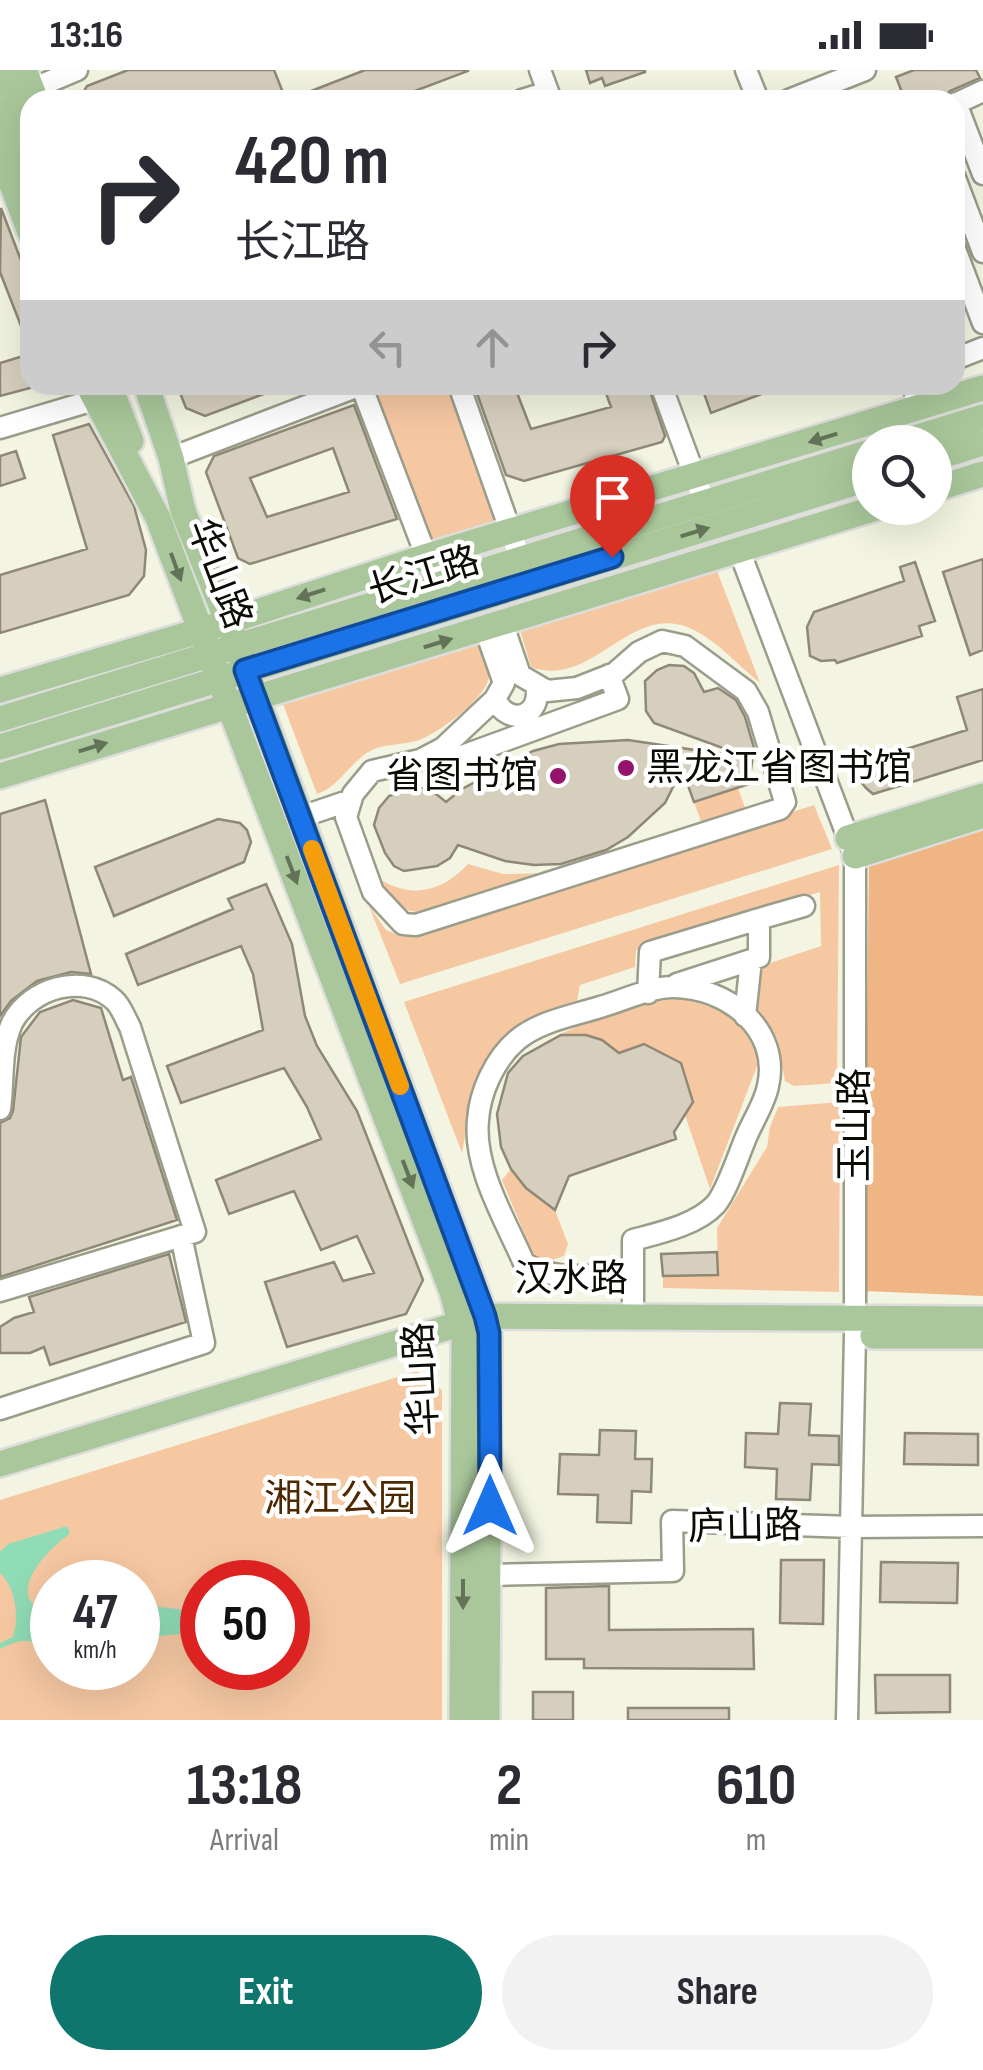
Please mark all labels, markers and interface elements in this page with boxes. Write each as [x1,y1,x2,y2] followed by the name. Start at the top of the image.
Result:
[50,13,123,58] text: 13:16
[235,120,389,204] text: 420 m
[70,130,200,260] icon: right
[235,216,370,271] text: 长江路
[360,320,415,375] icon: left
[465,320,520,375] icon: ahead
[570,320,625,375] icon: right
[852,425,952,525] map controls
[852,425,952,525] button: search
[808,432,838,447] one-way arrow
[570,455,655,558] pin
[585,470,640,525] icon: arrive
[178,513,260,635] street label: 华山路
[680,523,710,538] one-way arrow
[363,538,485,614] street label: 长江路
[169,552,184,582] one-way arrow
[296,587,326,602] one-way arrow
[423,635,453,650] one-way arrow
[78,739,108,754] one-way arrow
[646,746,912,791] place label: 黑龙江省图书馆
[386,754,538,799] place label: 省图书馆
[615,757,637,779] marker: 黑龙江省图书馆
[547,765,569,787] marker: 省图书馆
[285,856,300,886] one-way arrow
[833,1068,878,1182] street label: 玉山路
[400,1159,416,1189] one-way arrow
[514,1257,628,1302] street label: 汉水路
[397,1321,447,1437] street label: 华山路
[438,1454,542,1558] position arrow
[264,1477,416,1522] park label: 湘江公园
[688,1504,802,1550] street label: 庐山路
[180,1560,310,1690] speed limit sign: 50
[454,1579,470,1611] one-way arrow
[73,1583,117,1643] text: 47
[73,1635,117,1666] text: km/h
[187,1750,302,1822] text: 13:18
[496,1750,522,1822] text: 2
[716,1750,796,1822] text: 610
[210,1821,279,1860] text: Arrival
[489,1821,529,1860] text: min
[746,1821,766,1860] text: m
[50,1935,482,2050] button: Exit
[502,1935,933,2050] button: Share

